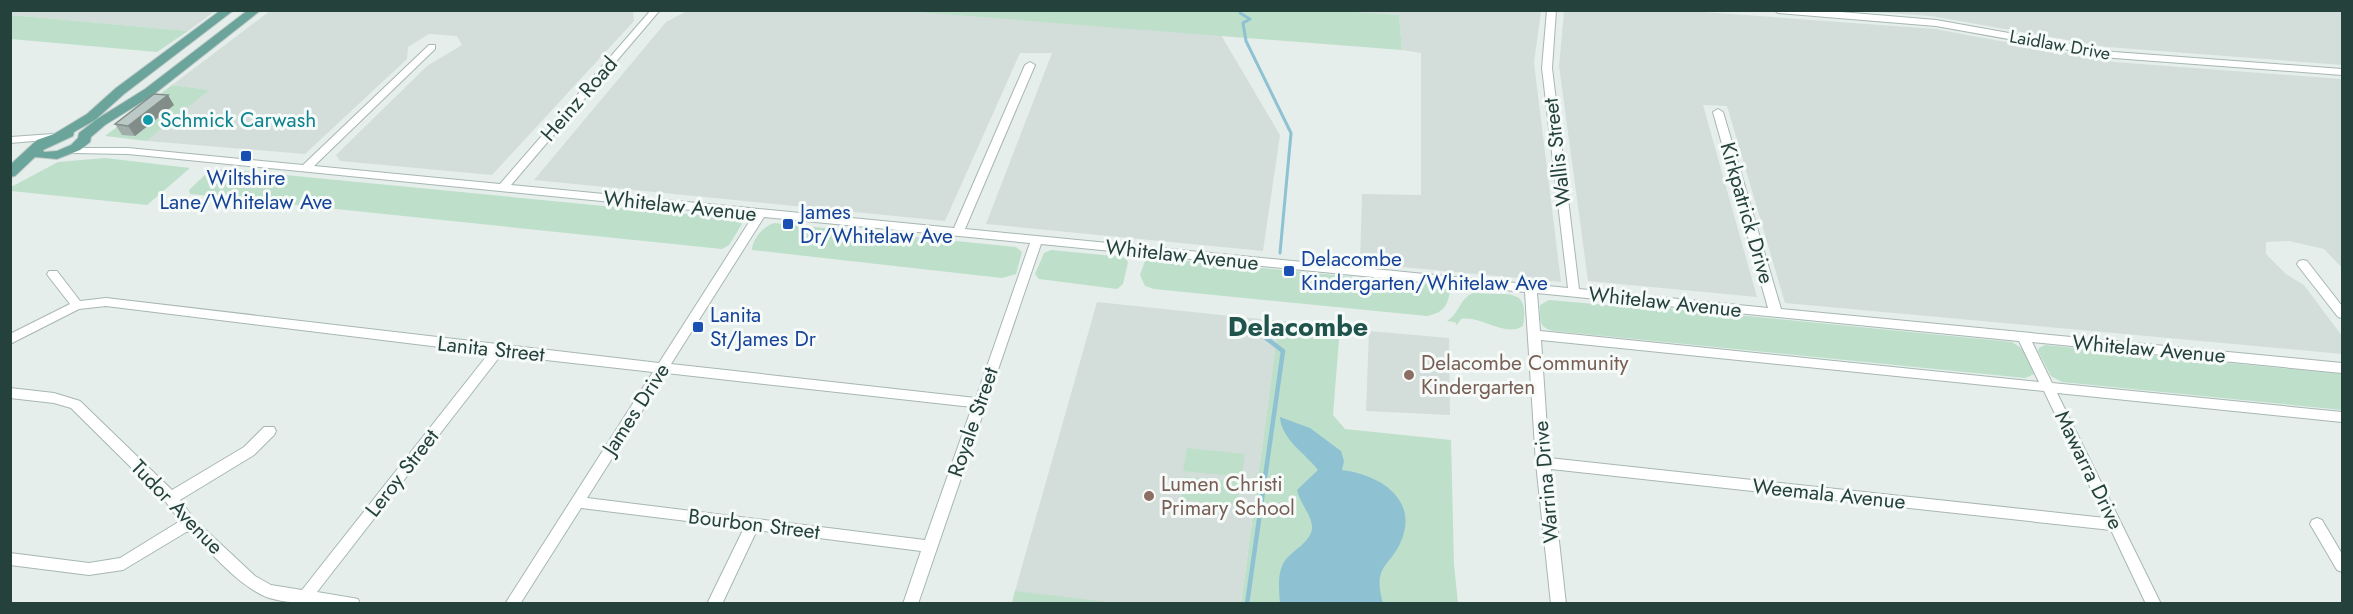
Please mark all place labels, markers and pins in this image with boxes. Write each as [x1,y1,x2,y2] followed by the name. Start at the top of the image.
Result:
[160,105,316,135] place label: Schmick Carwash
[141,113,155,127] marker: Schmick Carwash
[239,149,253,163] marker: Wiltshire Lane/Whitelaw Ave
[160,163,333,217] place label: Wiltshire Lane/Whitelaw Ave
[797,197,953,251] place label: James Dr/Whitelaw Ave
[781,217,795,231] marker: James Dr/Whitelaw Ave
[1301,244,1548,298] place label: Delacombe Kindergarten/Whitelaw Ave
[1282,264,1296,278] marker: Delacombe Kindergarten/Whitelaw Ave
[710,300,817,354] place label: Lanita St/James Dr
[691,320,705,334] marker: Lanita St/James Dr
[1421,348,1629,402] place label: Delacombe Community Kindergarten
[1402,368,1416,382] marker: Delacombe Community Kindergarten
[1161,469,1295,523] place label: Lumen Christi Primary School
[1142,489,1156,503] marker: Lumen Christi Primary School

